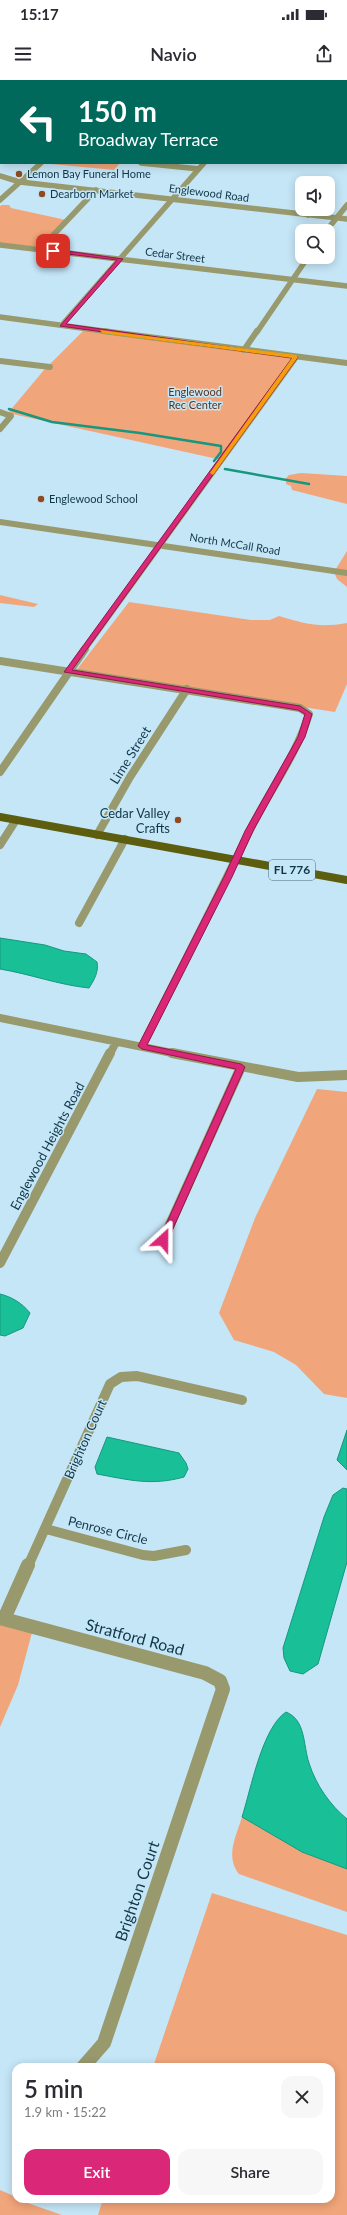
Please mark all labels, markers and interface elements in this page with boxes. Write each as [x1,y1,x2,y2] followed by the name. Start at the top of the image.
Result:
[20,5,59,23] text: 15:17
[12,43,34,65] icon: menu
[150,43,197,65] text: Navio
[313,43,335,65] icon: share
[78,94,157,128] text: 150 m
[12,96,64,148] icon: left
[78,128,218,150] text: Broadway Terrace
[27,167,151,180] place label: Lemon Bay Funeral Home
[14,169,24,179] marker: Lemon Bay Funeral Home
[295,176,335,264] map controls
[295,176,335,216] button: sound
[168,181,250,204] street label: Englewood Road
[50,187,133,200] place label: Dearborn Market
[37,189,47,199] marker: Dearborn Market
[295,224,335,264] button: search
[36,234,70,268] pin
[42,240,64,262] icon: arrive
[144,244,206,265] street label: Cedar Street
[168,385,222,411] park label: Englewood Rec Center
[49,492,138,505] place label: Englewood School
[36,494,46,504] marker: Englewood School
[189,530,281,557] street label: North McCall Road
[106,723,154,787] street label: Lime Street
[100,805,170,836] place label: Cedar Valley Crafts
[173,815,183,825] marker: Cedar Valley Crafts
[269,860,315,880] road number: FL 776
[6,1079,88,1213] street label: Englewood Heights Road
[142,1219,184,1261] position arrow
[60,1397,110,1481] street label: Brighton Court
[66,1512,150,1548] street label: Penrose Circle
[84,1614,187,1659] street label: Stratford Road
[110,1838,163,1943] street label: Brighton Court
[24,2074,83,2103] text: 5 min
[281,2076,323,2118] button: close
[24,2104,106,2120] text: 1.9 km · 15:22
[24,2149,170,2195] button: Exit
[178,2149,323,2195] button: Share

